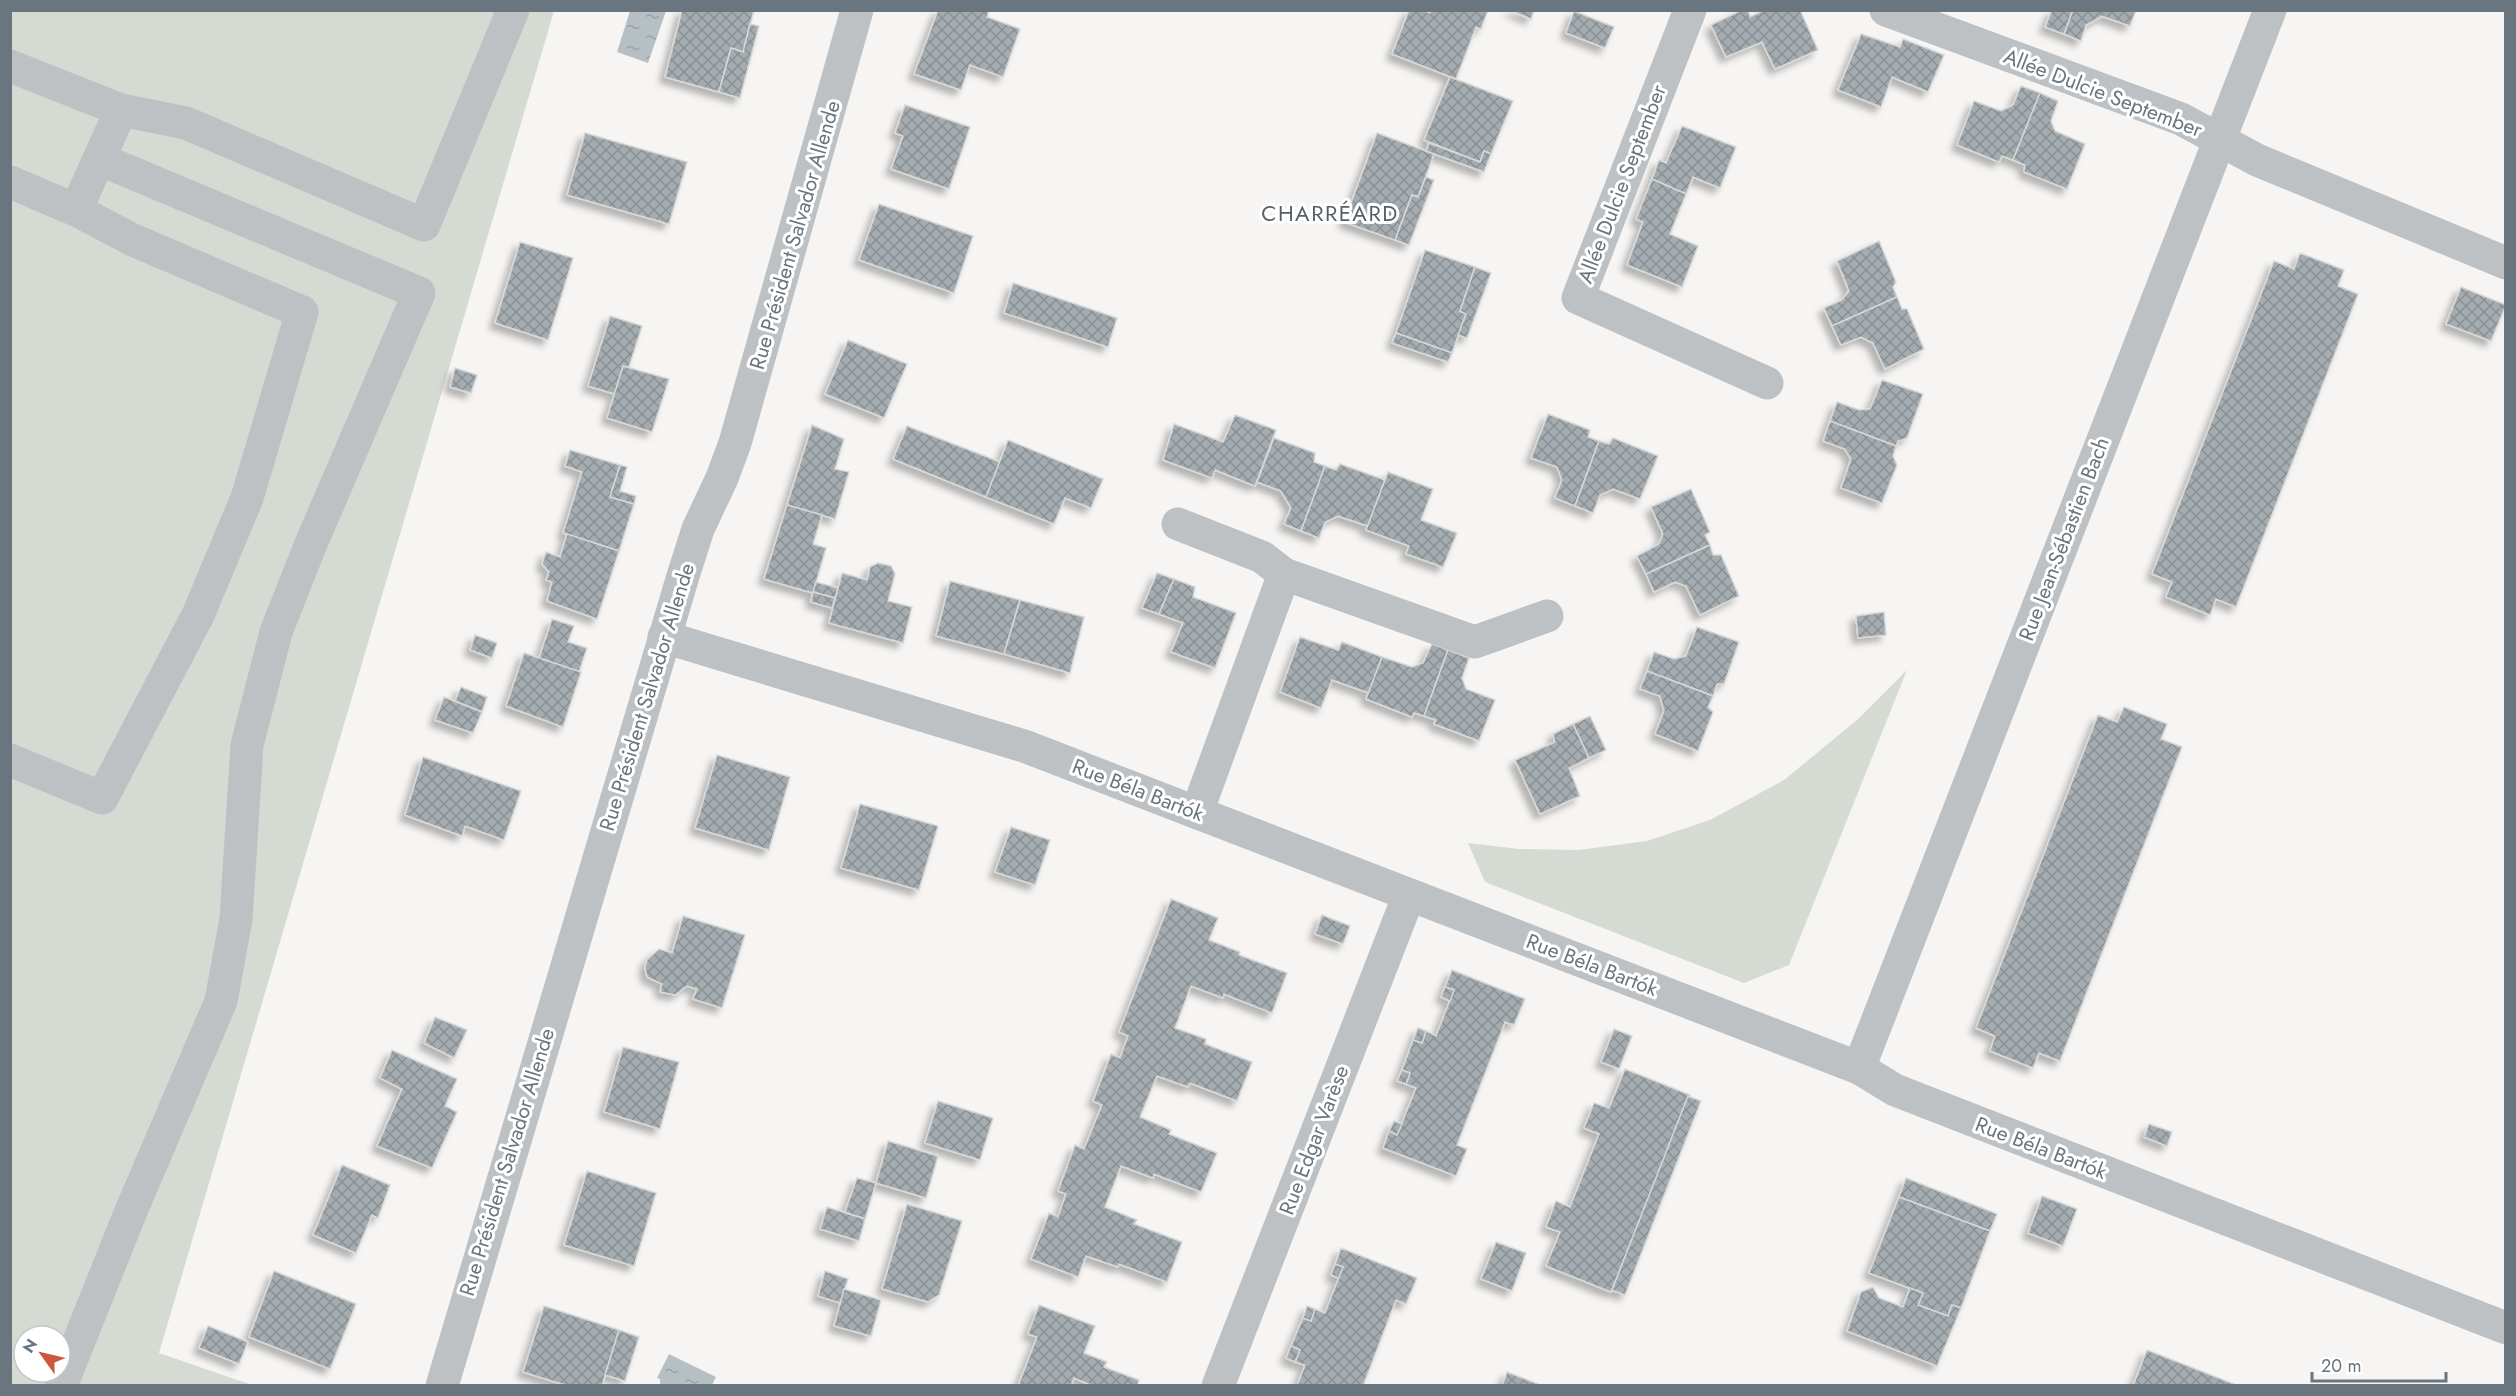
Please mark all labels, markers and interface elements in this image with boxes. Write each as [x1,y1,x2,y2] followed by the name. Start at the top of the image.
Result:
[1999,41,2207,145] street label: Allée Dulcie September
[1570,80,1674,288] street label: Allée Dulcie September
[742,97,848,373] street label: Rue Président Salvador Allende
[1261,197,1399,229] district label: CHARRÉARD
[2011,433,2117,645] street label: Rue Jean-Sébastien Bach
[592,559,702,835] street label: Rue Président Salvador Allende
[1068,751,1209,829] street label: Rue Béla Bartók
[1522,926,1663,1004] street label: Rue Béla Bartók
[452,1024,562,1300] street label: Rue Président Salvador Allende
[1272,1061,1356,1219] street label: Rue Edgar Varèse
[1971,1109,2112,1187] street label: Rue Béla Bartók
[12,1324,72,1384] north arrow
[17,1334,43,1358] text: N
[2312,1345,2446,1383] scale bar
[2321,1353,2361,1379] text: 20 m

